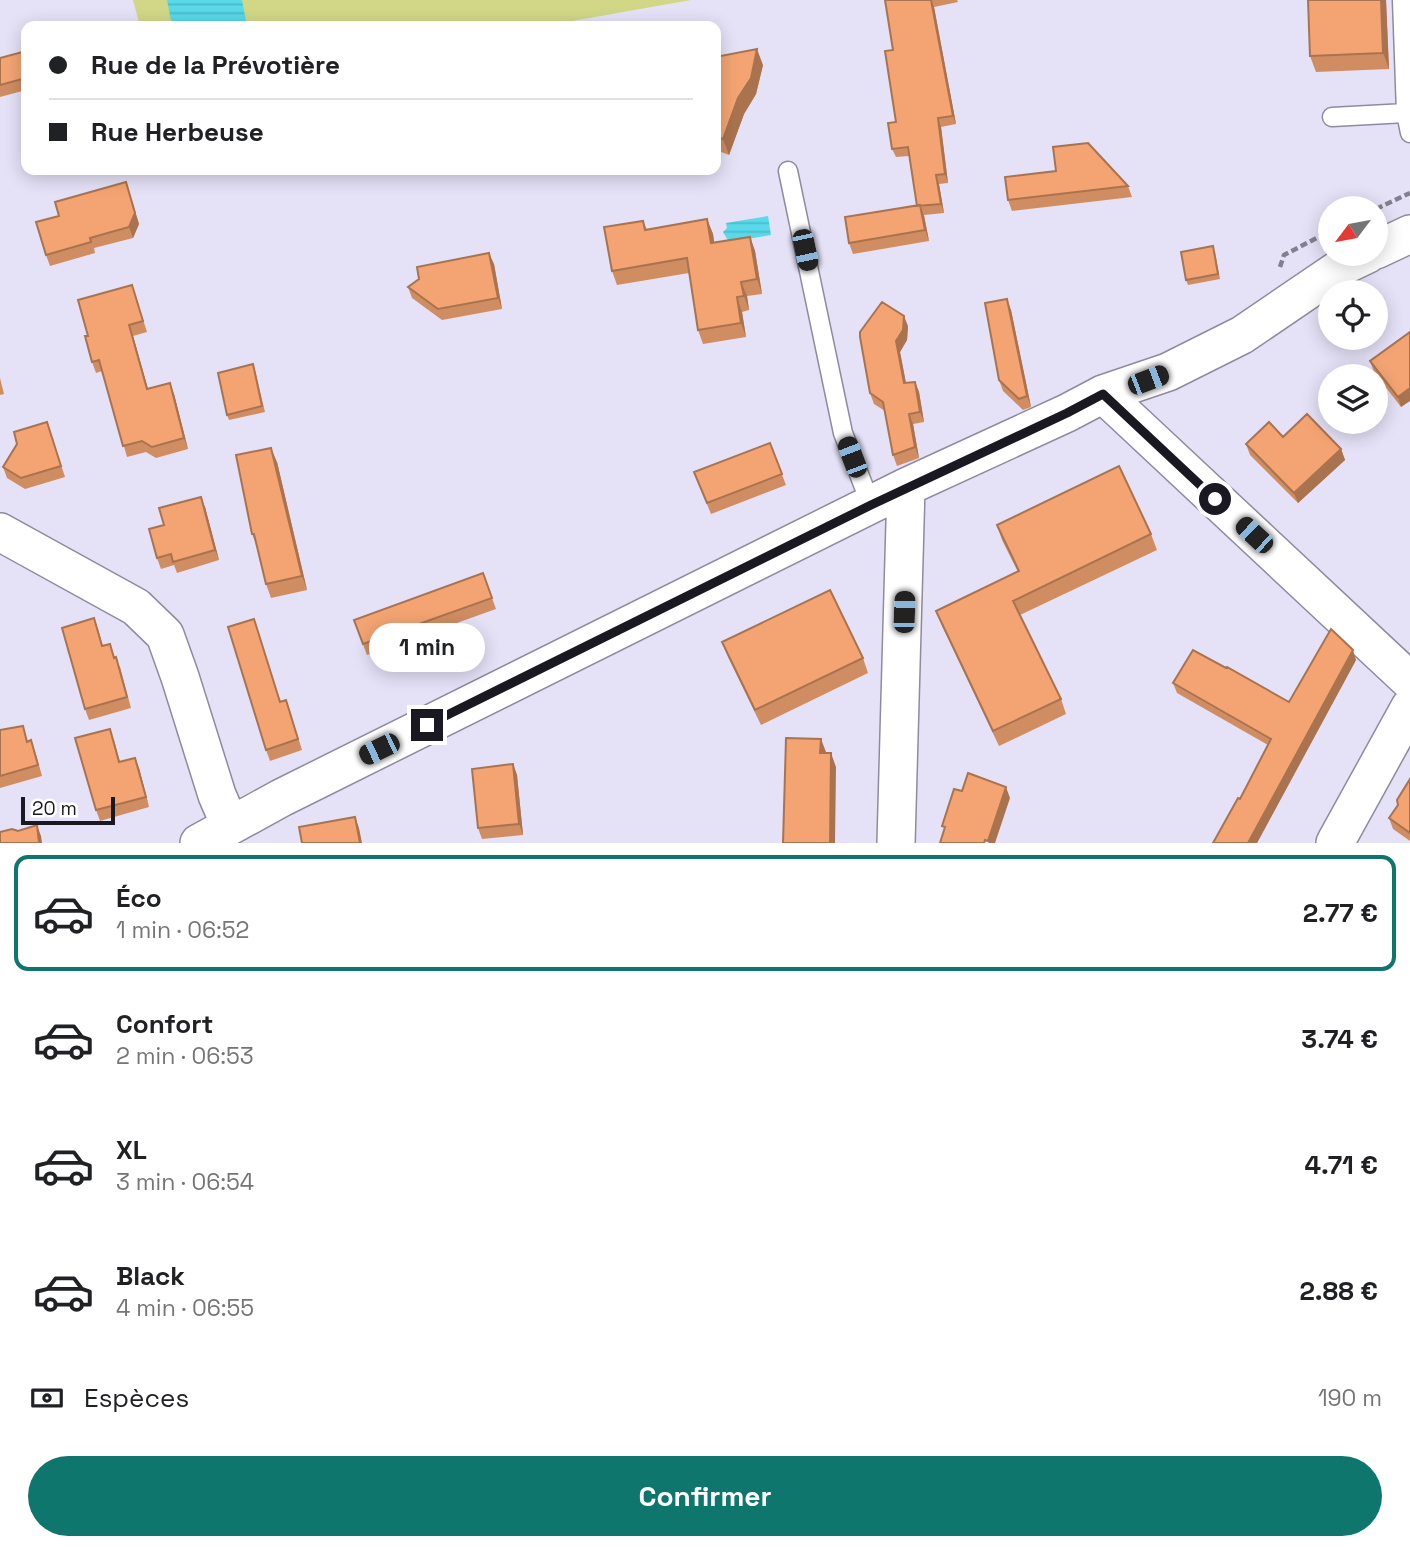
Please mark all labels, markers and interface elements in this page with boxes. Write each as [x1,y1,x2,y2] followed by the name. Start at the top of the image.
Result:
[91,48,340,82] text: Rue de la Prévotière
[91,115,264,149] text: Rue Herbeuse
[1318,196,1388,266] north arrow
[1318,196,1388,434] map controls
[791,227,820,273] car
[1318,280,1388,350] button: locate
[1125,363,1172,397] car
[1318,364,1388,434] button: layers
[835,434,870,480] car
[1199,483,1231,515] route start
[1232,513,1277,557] car
[893,591,916,633] car
[369,624,485,672] callout: 1 min
[399,632,455,662] text: 1 min
[411,709,443,741] route end
[356,730,403,768] car
[21,794,116,826] scale bar
[32,796,77,821] text: 20 m
[116,881,162,915] text: Éco
[32,882,95,945] icon: car
[1303,896,1378,930] text: 2.77 €
[116,915,249,945] text: 1 min · 06:52
[116,1007,213,1041] text: Confort
[32,1008,95,1071] icon: car
[1301,1022,1378,1056] text: 3.74 €
[116,1041,254,1071] text: 2 min · 06:53
[116,1133,147,1167] text: XL
[32,1134,95,1197] icon: car
[1304,1148,1378,1182] text: 4.71 €
[116,1167,254,1197] text: 3 min · 06:54
[116,1259,185,1293] text: Black
[32,1260,95,1323] icon: car
[1299,1274,1378,1308] text: 2.88 €
[116,1293,254,1323] text: 4 min · 06:55
[28,1379,66,1417] icon: cash
[84,1381,189,1415] text: Espèces
[1318,1383,1382,1413] text: 190 m
[28,1456,1382,1536] button: Confirmer

